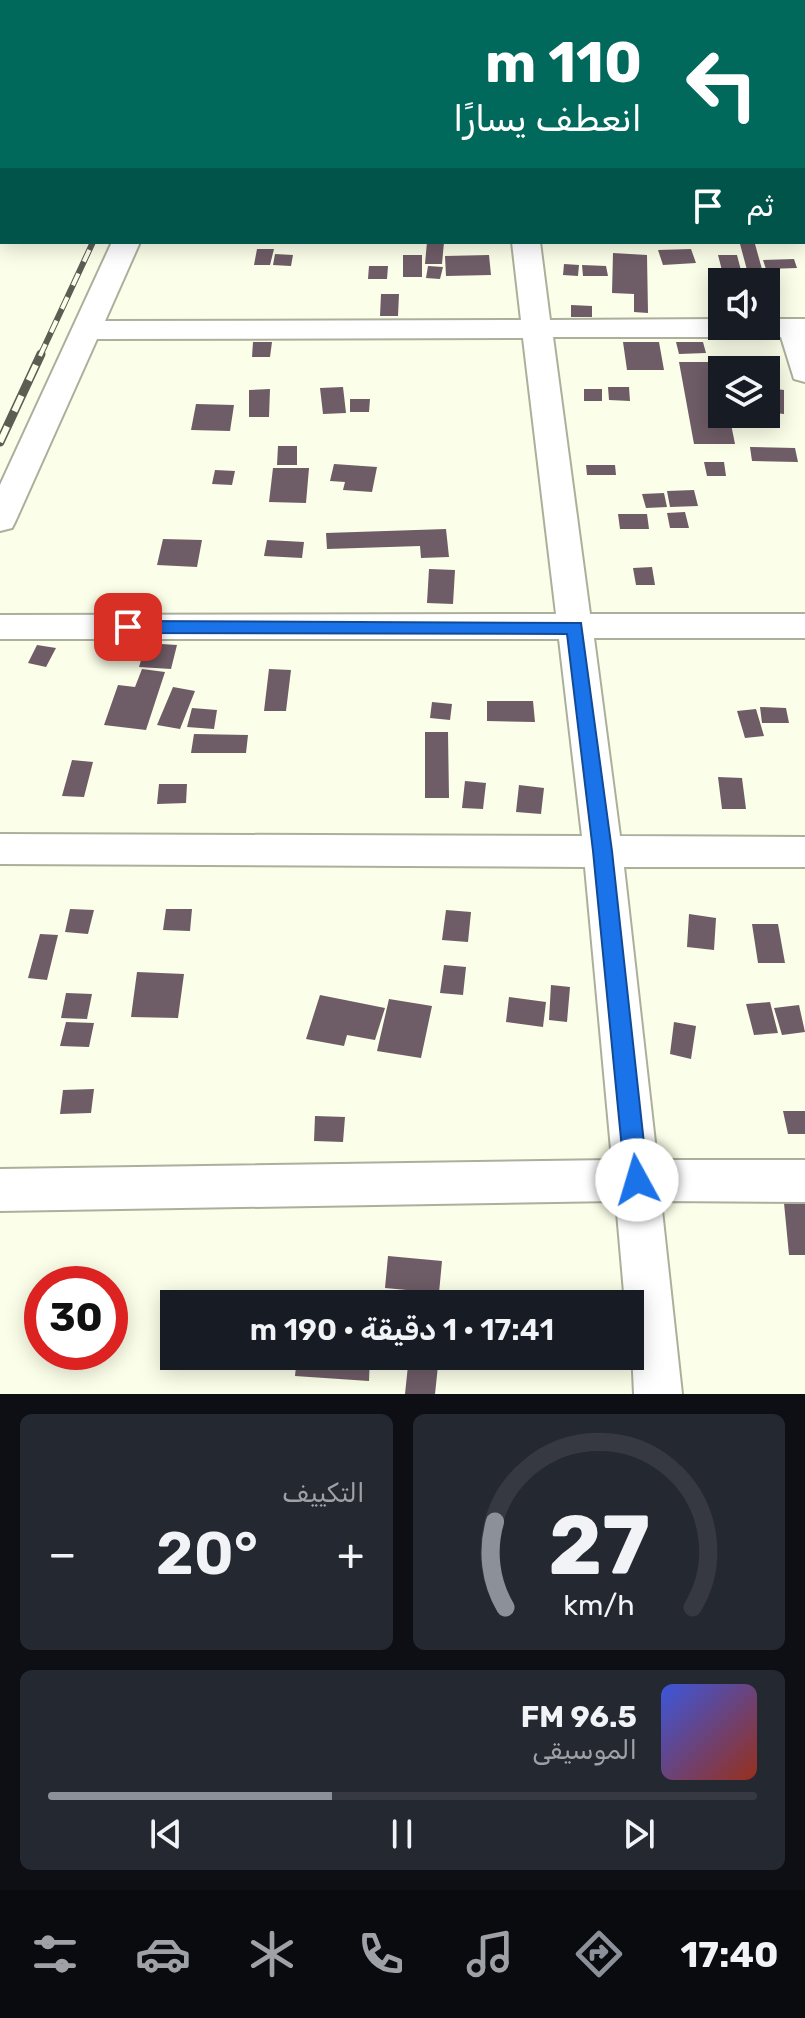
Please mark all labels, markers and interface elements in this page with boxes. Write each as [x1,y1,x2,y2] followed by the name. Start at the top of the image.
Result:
[485,30,642,96] text: 110 m
[670,32,774,136] icon: left
[453,97,642,140] text: انعطف يسارًا
[686,184,730,228] icon: arrive
[746,188,774,224] text: ثم
[708,268,780,428] map controls
[708,268,780,340] button: sound
[708,356,780,428] button: layers
[94,593,162,661] pin
[106,605,150,649] icon: arrive
[595,1138,679,1222] position arrow
[24,1266,128,1370] speed limit sign: 30
[250,1312,554,1348] text: 17:41 · 1 دقيقة · 190 m
[282,1478,365,1509] text: التكييف
[548,1496,650,1595] text: 27
[156,1518,258,1589] text: 20°
[48,1528,77,1580] text: −
[337,1528,364,1580] text: +
[563,1588,634,1622] text: km/h
[521,1699,637,1735] text: 96.5 FM
[532,1735,637,1766] text: الموسيقى
[144,1812,188,1856] icon: previous
[380,1812,424,1856] icon: pause
[617,1812,661,1856] icon: next
[27,1926,83,1982] icon: filters
[135,1926,191,1982] icon: car
[244,1926,300,1982] icon: climate
[353,1926,409,1982] icon: phone
[462,1926,518,1982] icon: music
[571,1926,627,1982] icon: directions
[680,1933,779,1976] text: 17:40

